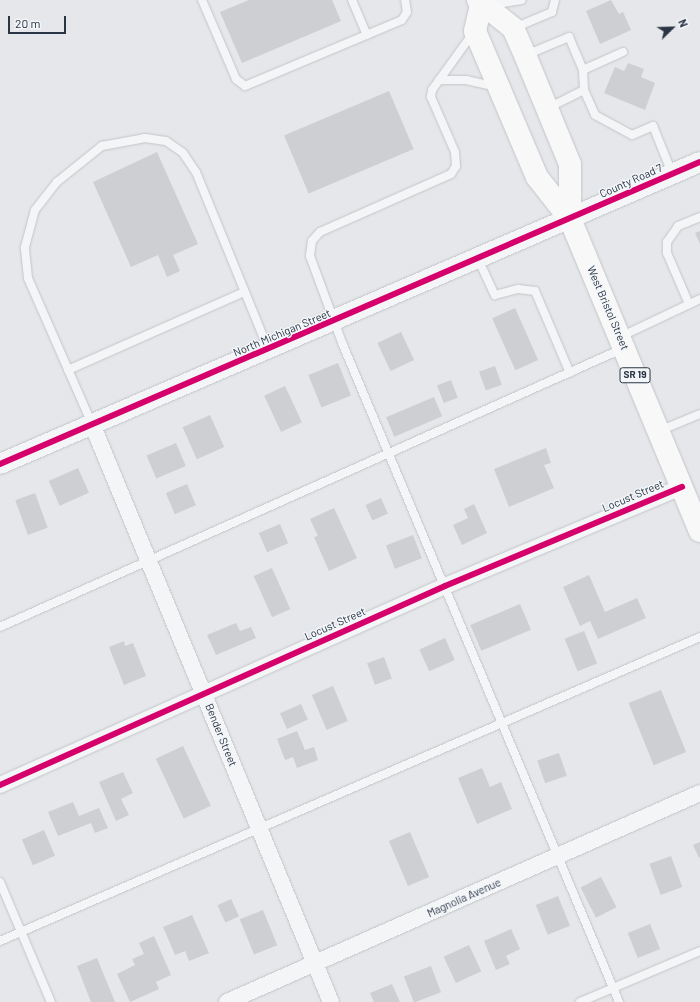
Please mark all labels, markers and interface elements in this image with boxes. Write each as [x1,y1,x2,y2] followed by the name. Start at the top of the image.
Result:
[10,8,68,34] scale bar
[652,8,692,48] north arrow
[15,16,41,30] text: 20 m
[676,17,691,29] text: N
[597,161,665,201] street label: County Road 7
[584,264,632,352] street label: West Bristol Street
[231,307,333,359] street label: North Michigan Street
[619,367,651,383] road number: SR 19
[600,477,666,515] street label: Locust Street
[302,605,368,643] street label: Locust Street
[202,702,240,768] street label: Bender Street
[425,876,503,920] street label: Magnolia Avenue

